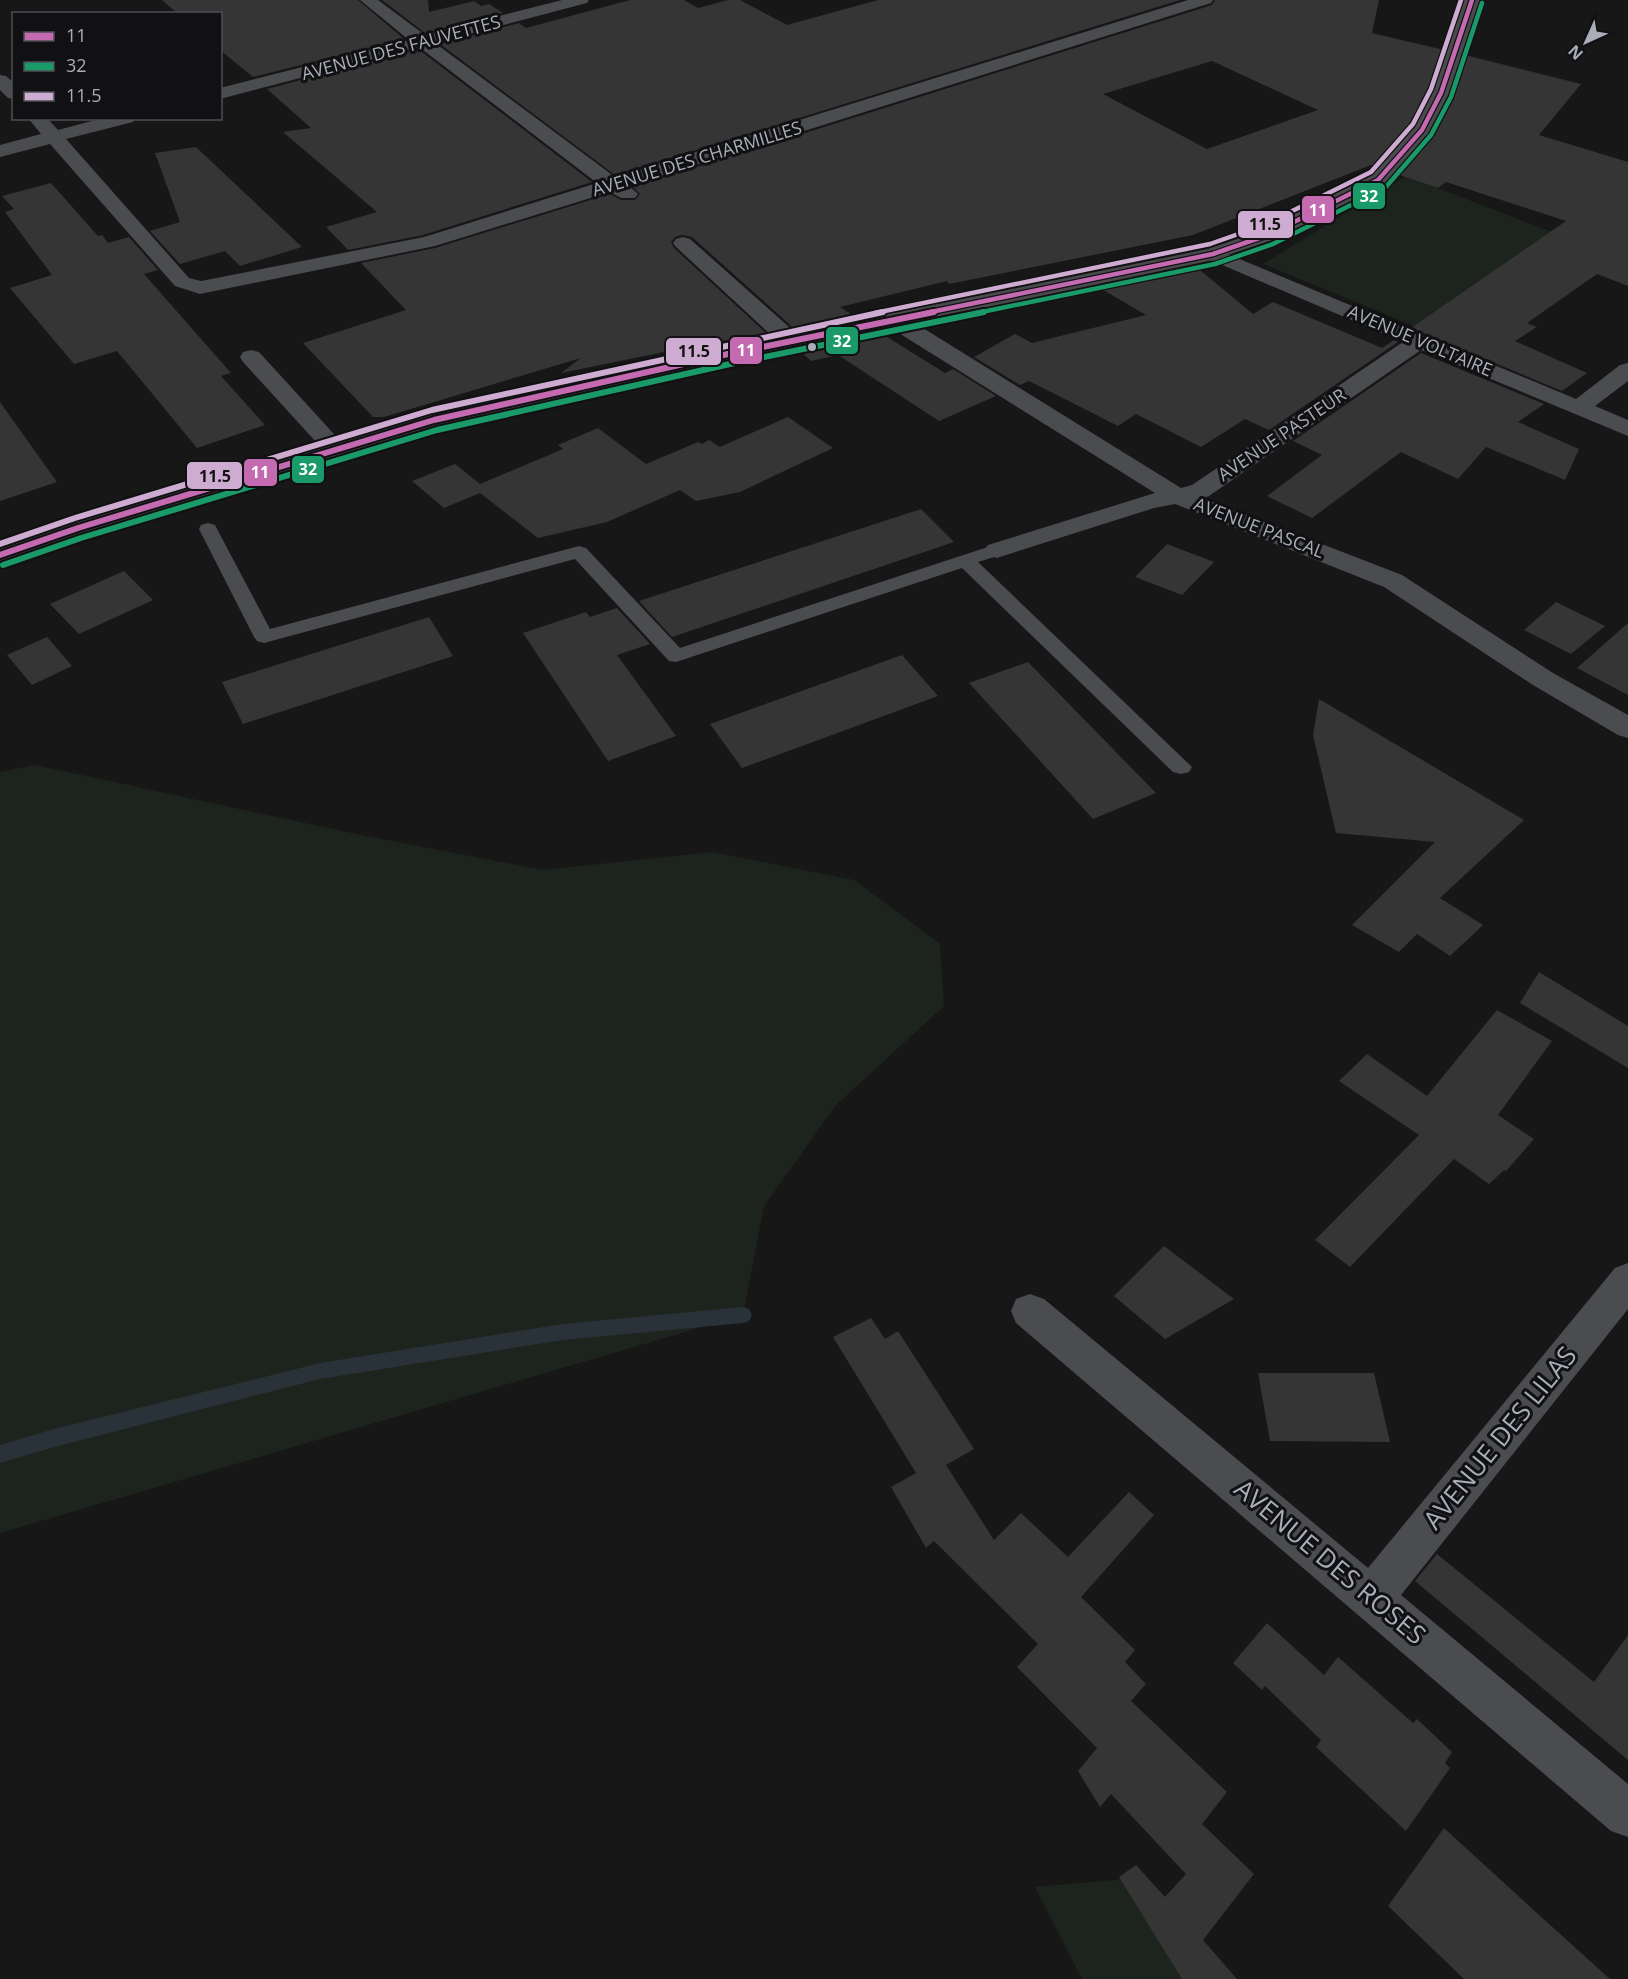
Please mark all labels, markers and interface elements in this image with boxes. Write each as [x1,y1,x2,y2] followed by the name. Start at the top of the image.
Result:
[298,9,503,85] street label: AVENUE DES FAUVETTES
[12,12,222,120] legend
[1556,12,1616,72] north arrow
[66,23,87,47] text: 11
[1563,40,1588,65] text: N
[66,53,87,77] text: 32
[66,83,102,107] text: 11.5
[589,115,805,201] street label: AVENUE DES CHARMILLES
[1352,182,1386,210] line badge: 32
[1360,185,1378,207] text: 32
[1301,195,1335,224] line badge: 11
[1309,199,1327,221] text: 11
[1237,210,1294,239] line badge: 11.5
[1249,213,1281,235] text: 11.5
[1344,299,1496,381] street label: AVENUE VOLTAIRE
[825,326,859,355] line badge: 32
[833,330,851,352] text: 32
[729,336,763,365] line badge: 11
[665,337,722,366] line badge: 11.5
[737,339,755,361] text: 11
[678,340,710,362] text: 11.5
[806,341,818,353] unlabelled marker
[1213,382,1350,486] street label: AVENUE PASTEUR
[291,455,325,484] line badge: 32
[243,458,278,487] line badge: 11
[299,458,317,480] text: 32
[186,461,243,490] line badge: 11.5
[251,461,269,483] text: 11
[199,465,231,487] text: 11.5
[1191,491,1328,563] street label: AVENUE PASCAL
[1414,1338,1584,1536] street label: AVENUE DES LILAS
[1227,1470,1434,1652] street label: AVENUE DES ROSES

